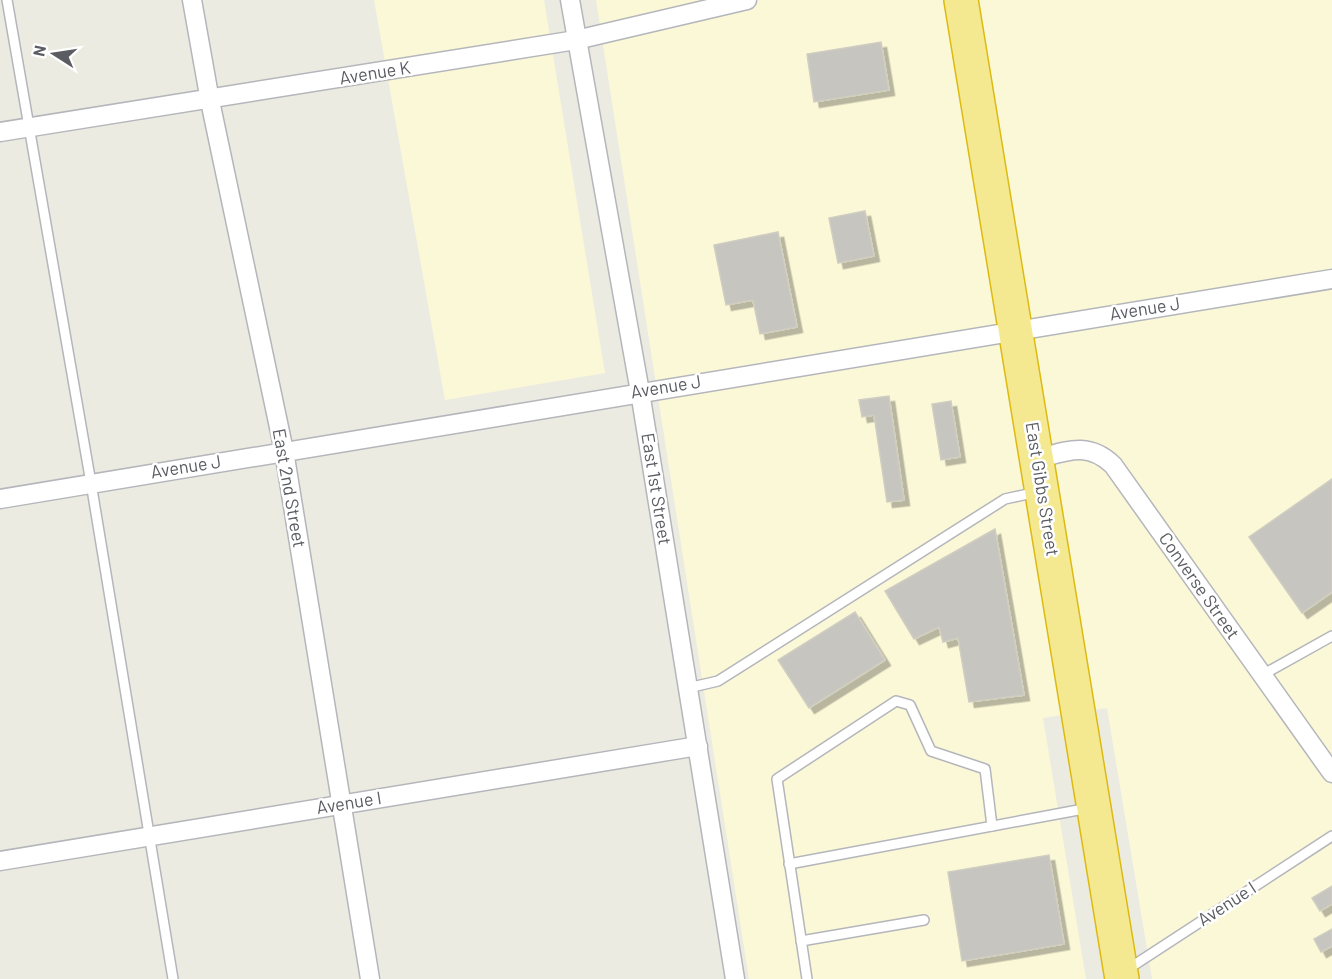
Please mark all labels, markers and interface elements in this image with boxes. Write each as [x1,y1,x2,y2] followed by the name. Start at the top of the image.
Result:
[24,24,84,84] north arrow
[28,44,49,58] text: N
[338,56,412,88] street label: Avenue K
[1108,292,1182,324] street label: Avenue J
[629,370,703,402] street label: Avenue J
[1022,420,1064,558] street label: East Gibbs Street
[269,426,311,549] street label: East 2nd Street
[637,431,677,546] street label: East 1st Street
[149,450,223,482] street label: Avenue J
[1155,528,1245,643] street label: Converse Street
[315,786,383,818] street label: Avenue I
[1193,876,1260,930] street label: Avenue I

